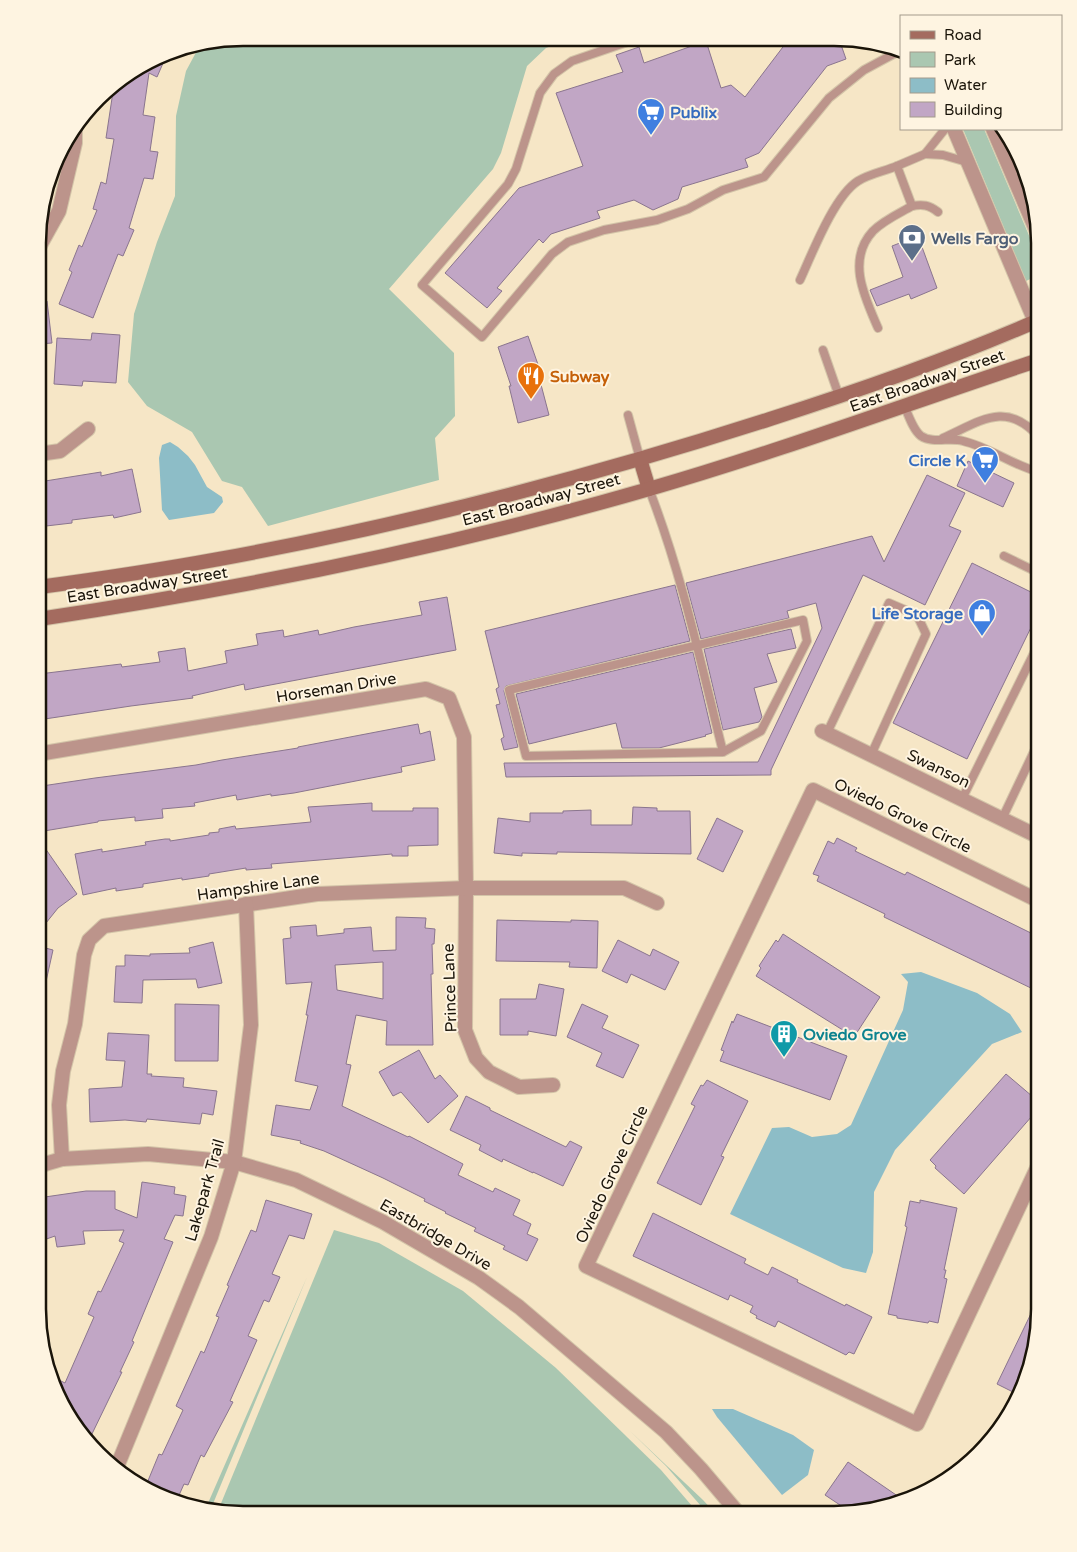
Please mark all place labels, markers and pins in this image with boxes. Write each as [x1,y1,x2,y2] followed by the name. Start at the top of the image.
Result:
[636,97,666,136] supermarket icon: Publix
[670,103,717,123] place label: Publix
[897,223,927,262] bank icon: Wells Fargo
[931,229,1019,249] place label: Wells Fargo
[516,361,546,400] restaurant icon: Subway
[550,367,610,387] place label: Subway
[970,445,1000,484] supermarket icon: Circle K
[909,451,966,471] place label: Circle K
[967,598,997,637] shop icon: Life Storage
[871,604,963,624] place label: Life Storage
[769,1019,799,1058] building icon: Oviedo Grove
[803,1025,907,1045] place label: Oviedo Grove

